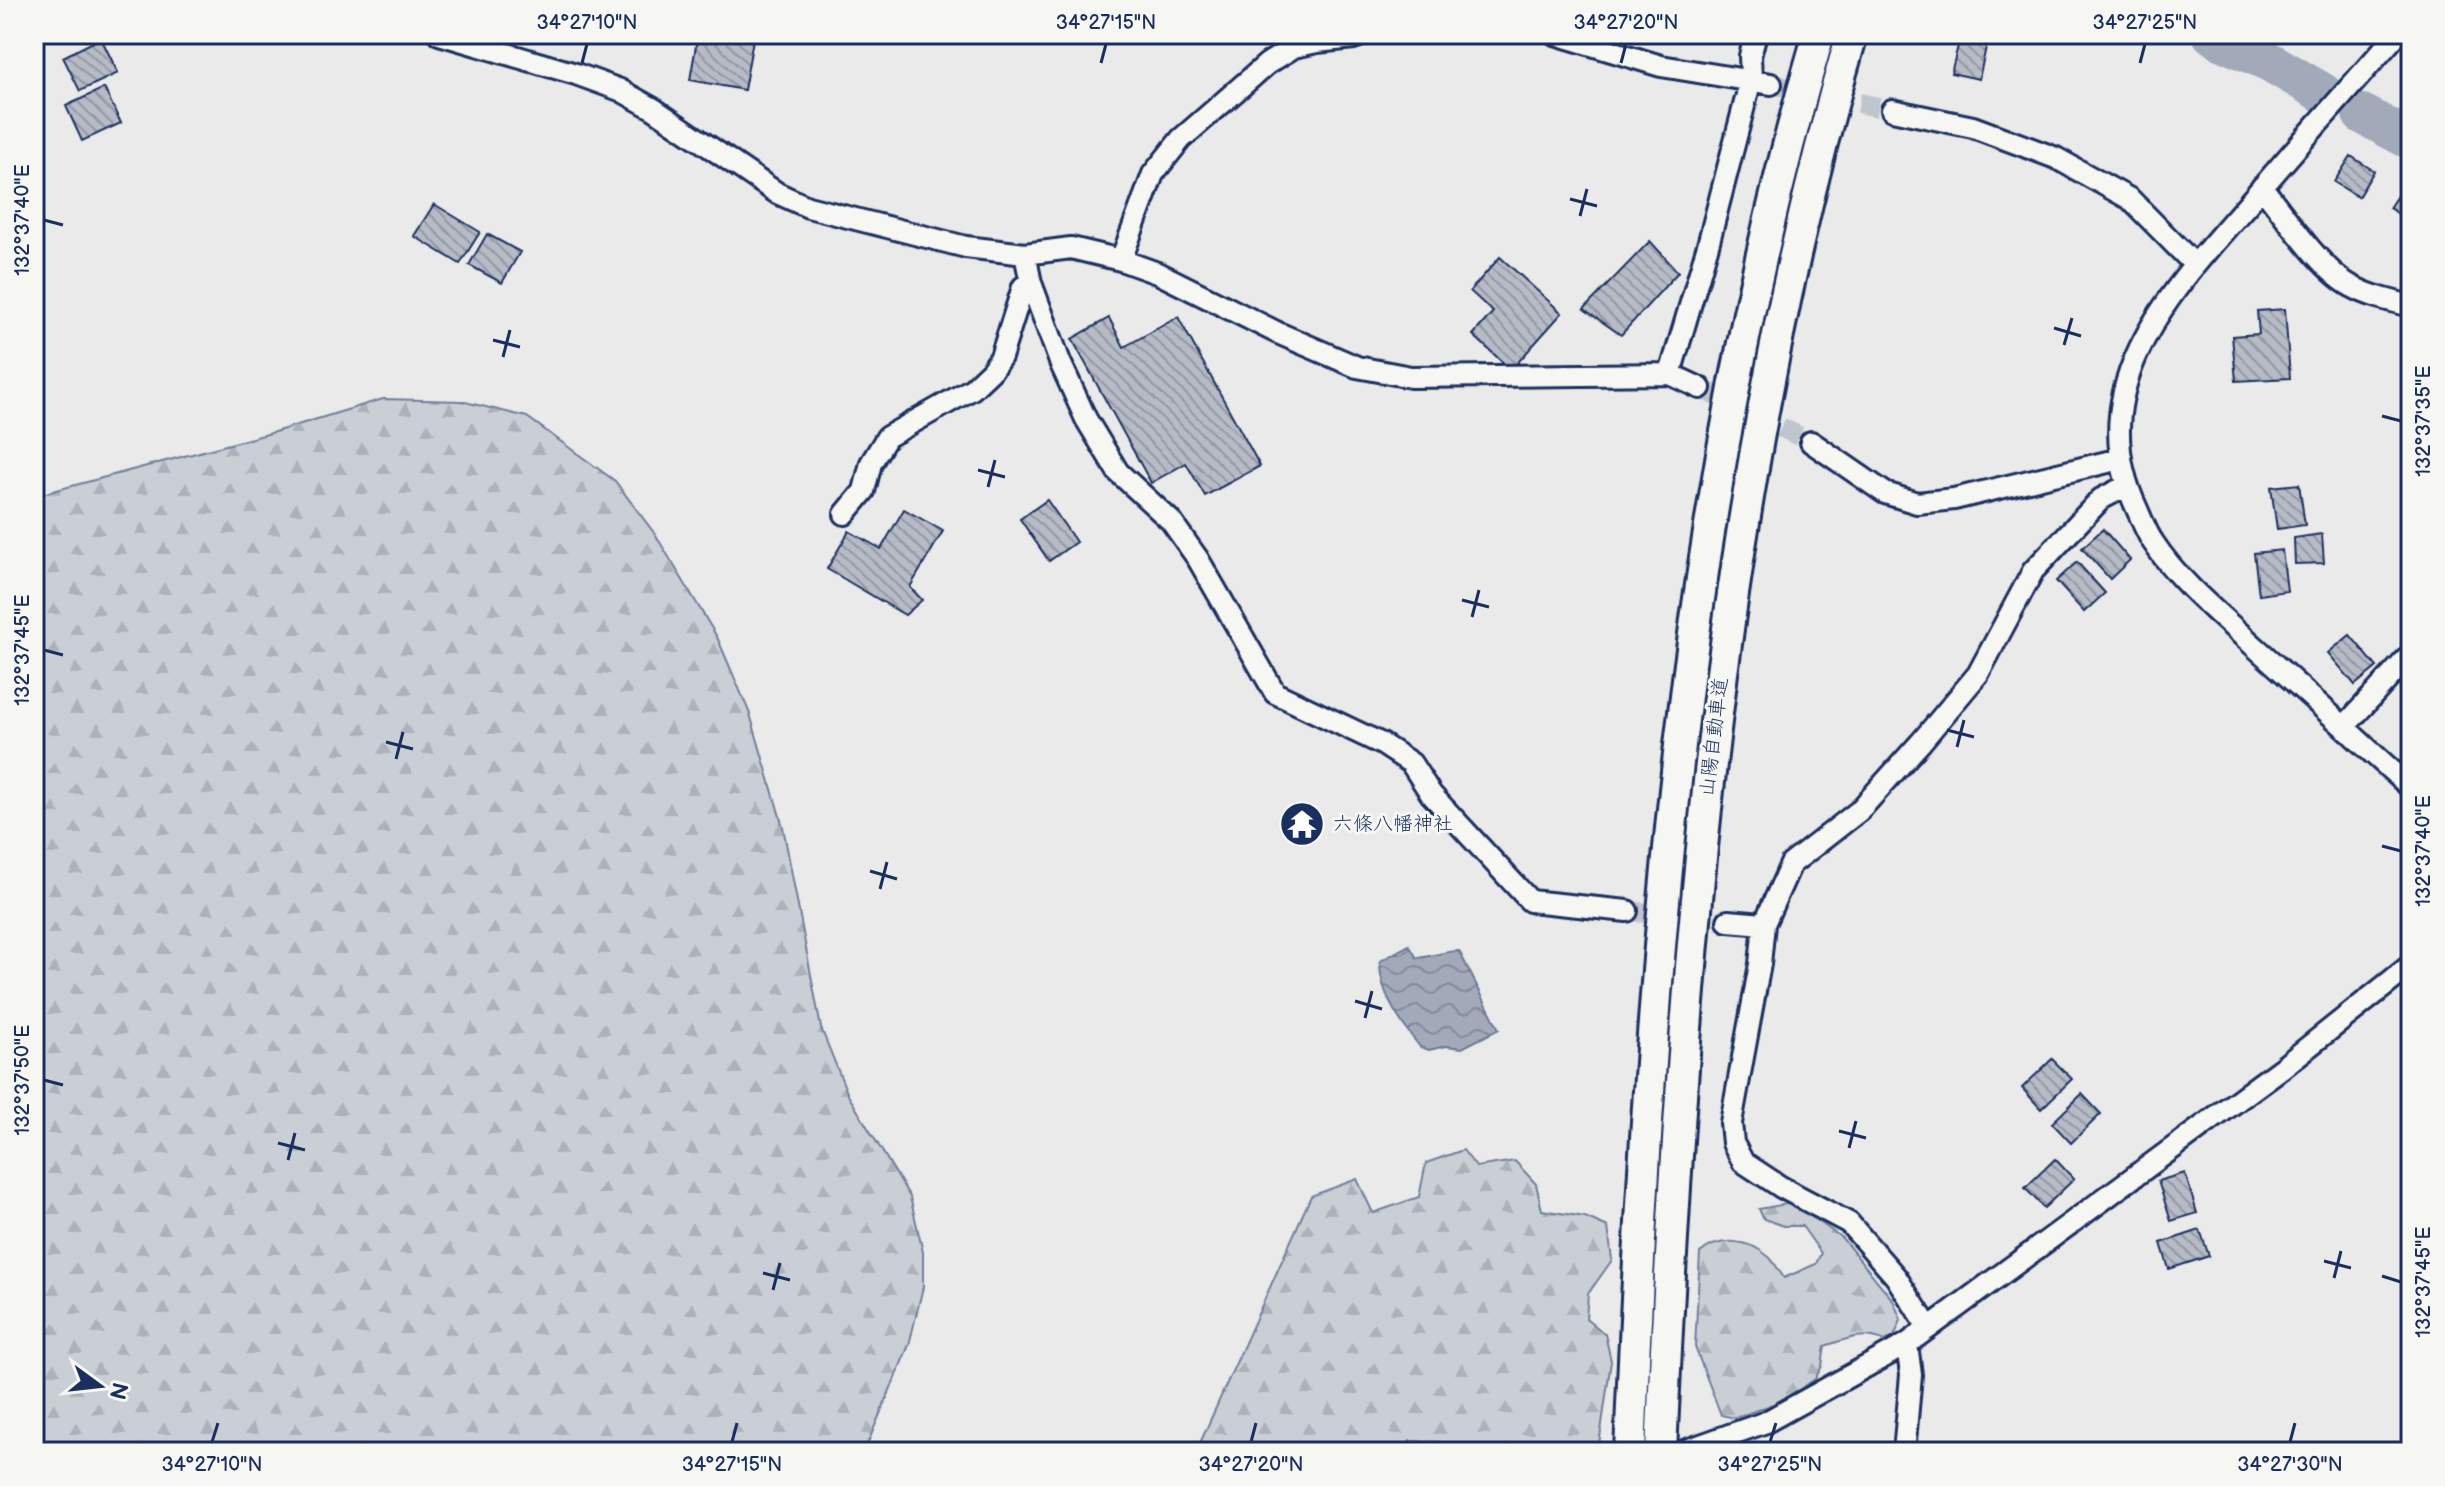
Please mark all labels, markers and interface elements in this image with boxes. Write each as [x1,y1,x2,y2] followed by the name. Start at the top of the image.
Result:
[536,11,638,35] text: 34°27'10"N
[1056,11,1156,35] text: 34°27'15"N
[1573,11,1679,35] text: 34°27'20"N
[2093,11,2197,35] text: 34°27'25"N
[11,164,35,276] text: 132°37'40"E
[2412,365,2436,477] text: 132°37'35"E
[11,594,35,706] text: 132°37'45"E
[1695,676,1733,798] street label: 山陽自動車道
[2412,795,2436,907] text: 132°37'40"E
[1278,800,1326,848] temple icon: 六條八幡神社
[1333,812,1453,836] place label: 六條八幡神社
[11,1025,35,1135] text: 132°37'50"E
[2412,1226,2436,1338] text: 132°37'45"E
[60,1346,140,1426] north arrow
[103,1379,133,1402] text: N
[161,1453,263,1477] text: 34°27'10"N
[682,1453,782,1477] text: 34°27'15"N
[1198,1453,1304,1477] text: 34°27'20"N
[1718,1453,1822,1477] text: 34°27'25"N
[2237,1453,2343,1477] text: 34°27'30"N

